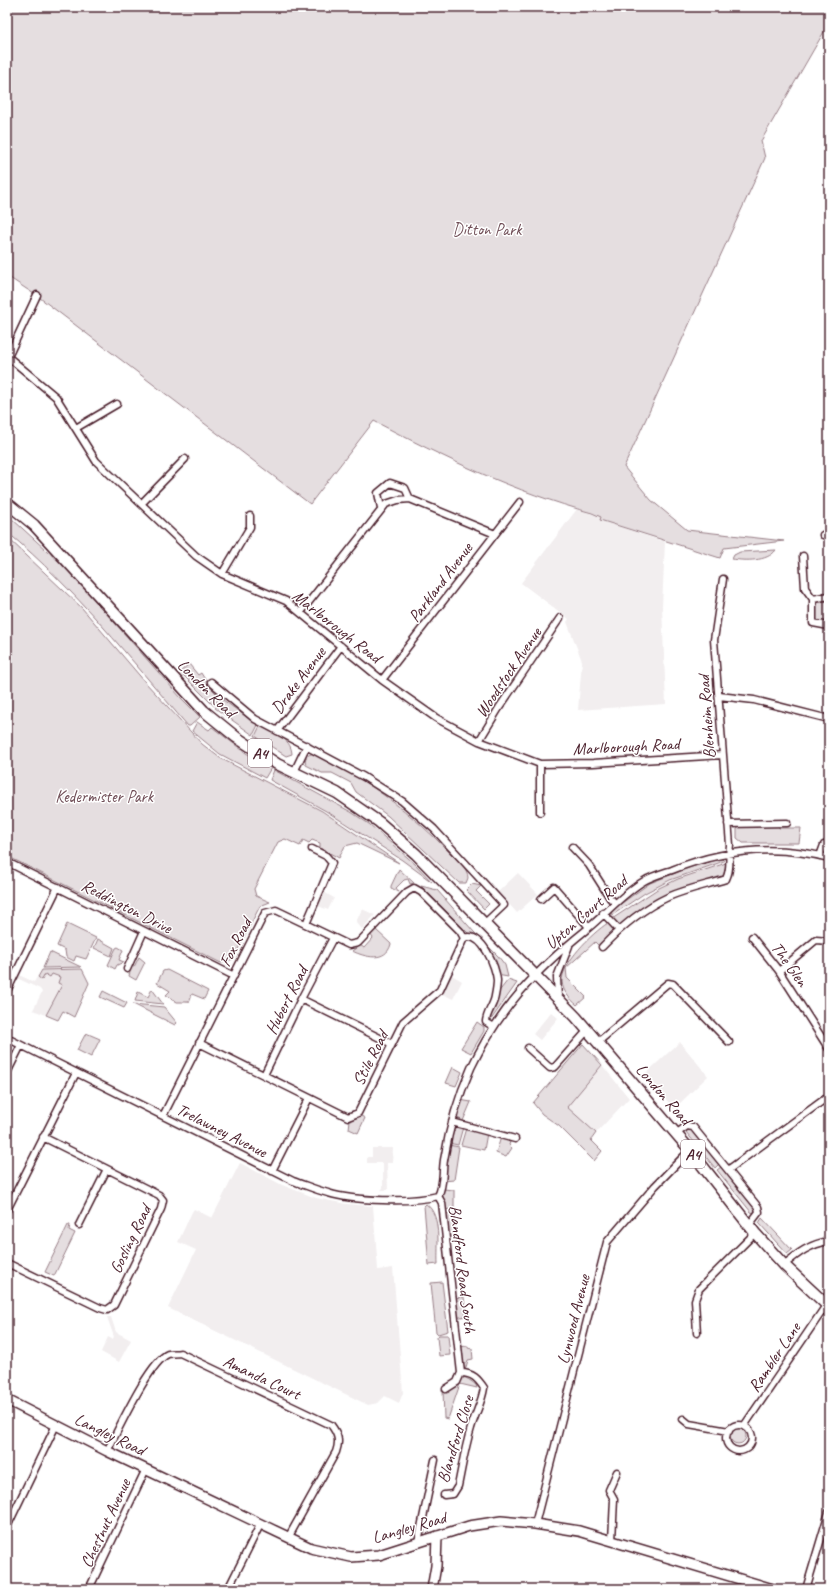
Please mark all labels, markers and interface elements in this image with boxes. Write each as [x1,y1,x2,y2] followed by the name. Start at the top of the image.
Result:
[453,219,523,240] park label: Ditton Park
[404,537,478,626] street label: Parkland Avenue
[288,585,387,669] street label: Marlborough Road
[471,622,547,721] street label: Woodstock Avenue
[266,642,331,718] street label: Drake Avenue
[173,655,242,724] street label: London Road
[693,671,720,759] street label: Blenheim Road
[572,733,682,760] street label: Marlborough Road
[248,739,272,767] road number: A4
[55,786,155,807] park label: Kedermister Park
[541,869,634,954] street label: Upton Court Road
[78,875,177,939] street label: Reddington Drive
[214,912,258,970] street label: Fox Road
[766,938,814,992] street label: The Glen
[260,961,314,1038] street label: Hubert Road
[348,1025,394,1089] street label: Stile Road
[631,1059,697,1131] street label: London Road
[173,1099,272,1163] street label: Trelawney Avenue
[681,1140,705,1168] road number: A4
[105,1199,157,1277] street label: Gosling Road
[444,1204,481,1334] street label: Blandford Road South
[552,1271,595,1366] street label: Lynwood Avenue
[744,1317,806,1396] street label: Rambler Lane
[220,1350,306,1405] street label: Amanda Court
[432,1392,479,1485] street label: Blandford Close
[71,1408,151,1462] street label: Langley Road
[76,1474,136,1571] street label: Chestnut Avenue
[370,1506,452,1548] street label: Langley Road

